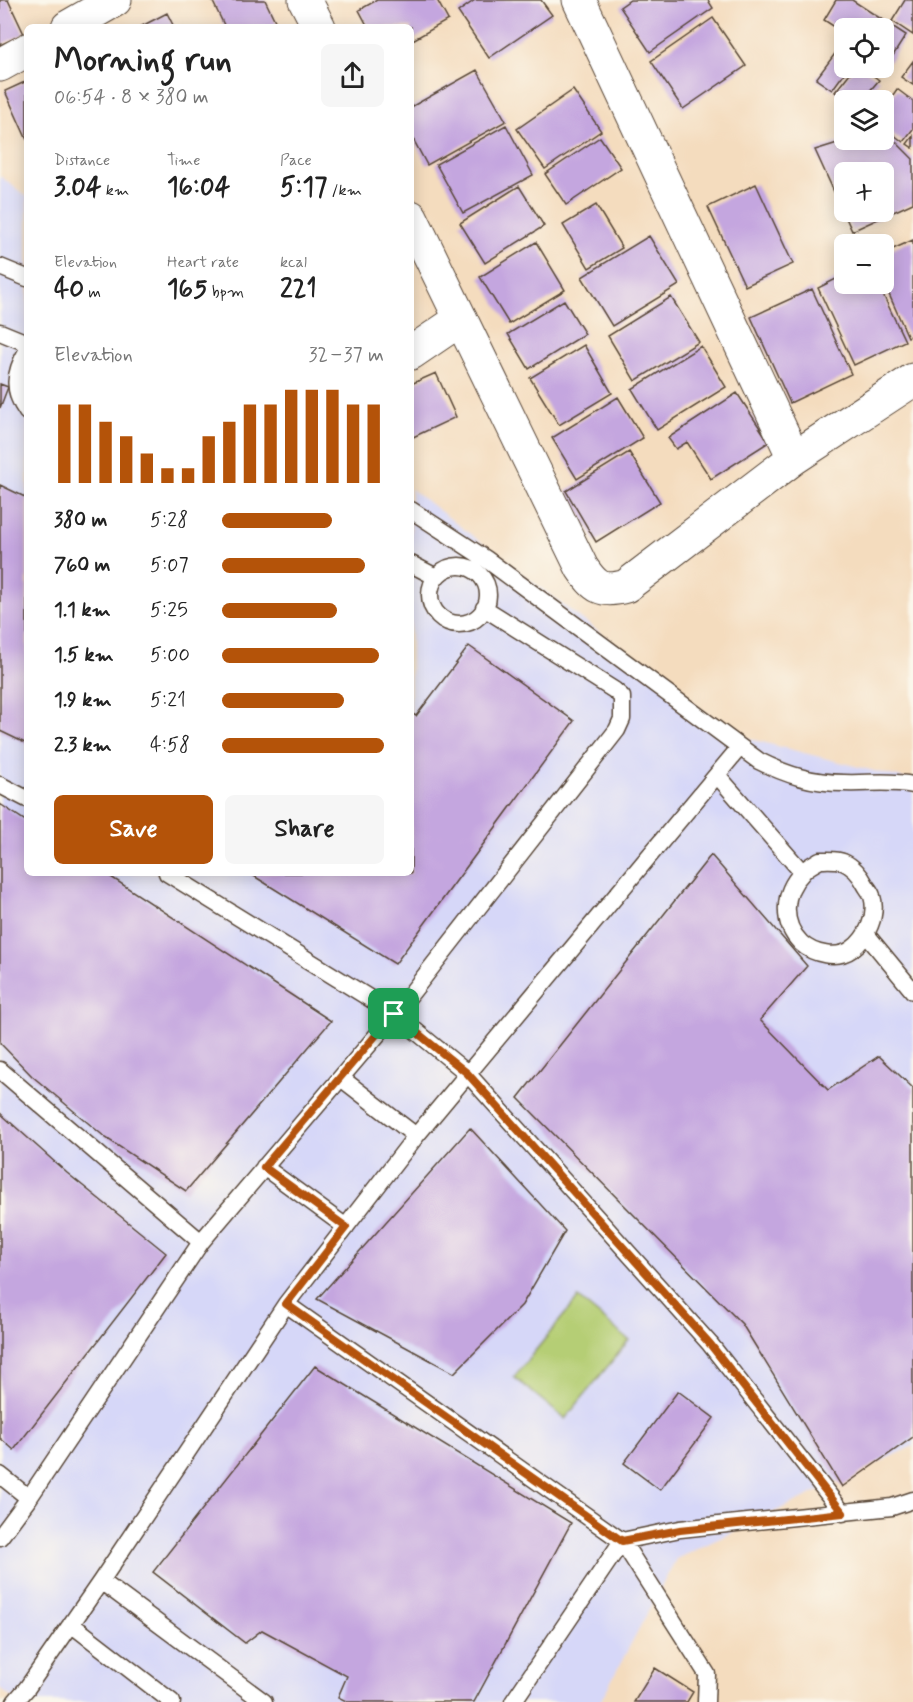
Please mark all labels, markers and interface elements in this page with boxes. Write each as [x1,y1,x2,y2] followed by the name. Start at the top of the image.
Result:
[834,18,894,294] map controls
[834,18,894,78] button: locate
[54,39,232,83] text: Morning run
[321,44,384,107] button: share
[54,84,209,111] text: 06:54 · 8 × 380 m
[834,90,894,150] button: layers
[54,150,110,171] text: Distance
[167,150,201,171] text: Time
[280,150,312,171] text: Pace
[834,162,894,222] button: +
[54,171,101,205] text: 3.04
[167,171,230,205] text: 16:04
[280,171,327,205] text: 5:17
[101,180,129,201] text: km
[327,180,362,201] text: /km
[834,234,894,294] button: −
[54,252,117,273] text: Elevation
[167,252,239,273] text: Heart rate
[280,252,307,273] text: kcal
[54,273,84,307] text: 40
[167,273,207,307] text: 165
[280,273,317,307] text: 221
[84,282,101,303] text: m
[207,282,244,303] text: bpm
[54,342,133,369] text: Elevation
[309,342,384,369] text: 32–37 m
[54,507,107,534] text: 380 m
[150,507,188,534] text: 5:28
[54,552,111,579] text: 760 m
[150,552,189,579] text: 5:07
[54,597,111,624] text: 1.1 km
[150,597,188,624] text: 5:25
[54,642,114,669] text: 1.5 km
[150,642,190,669] text: 5:00
[54,687,112,714] text: 1.9 km
[150,687,186,714] text: 5:21
[54,732,112,759] text: 2.3 km
[150,732,190,759] text: 4:58
[54,795,213,864] button: Save
[225,795,384,864] button: Share
[368,988,419,1039] pin
[377,997,410,1030] icon: arrive

